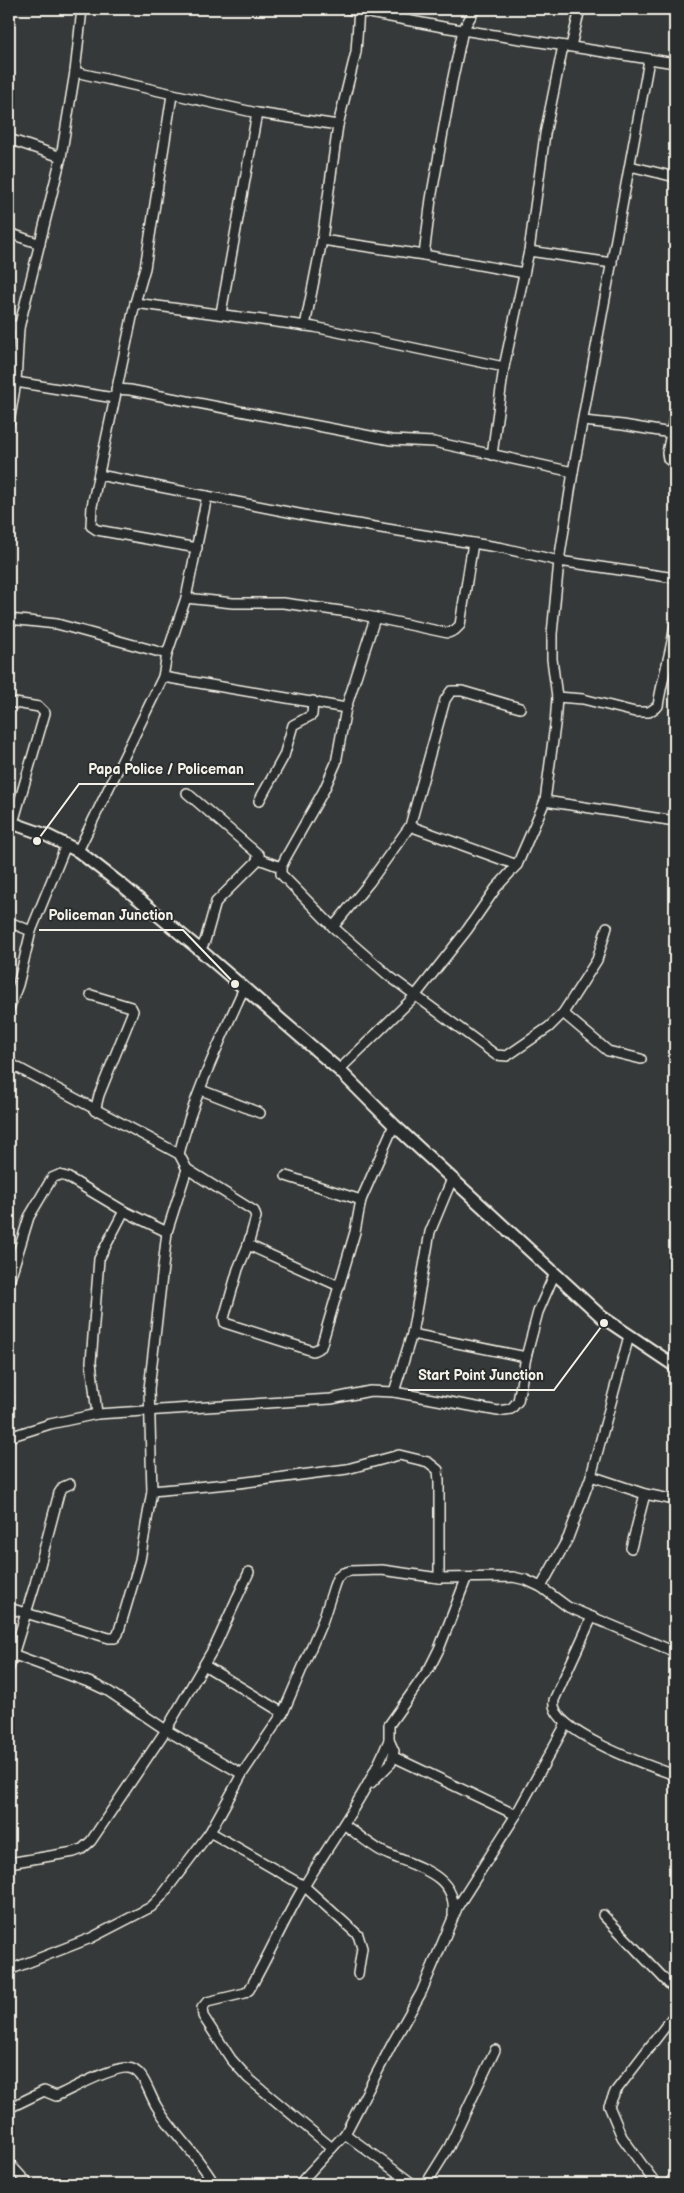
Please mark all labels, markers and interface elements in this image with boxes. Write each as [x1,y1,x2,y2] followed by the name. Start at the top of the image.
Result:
[79,755,254,784] callout: Papa Police / Policeman
[88,761,244,778] text: Papa Police / Policeman
[39,901,183,930] callout: Policeman Junction
[49,907,174,924] text: Policeman Junction
[408,1361,554,1390] callout: Start Point Junction
[418,1367,544,1384] text: Start Point Junction

